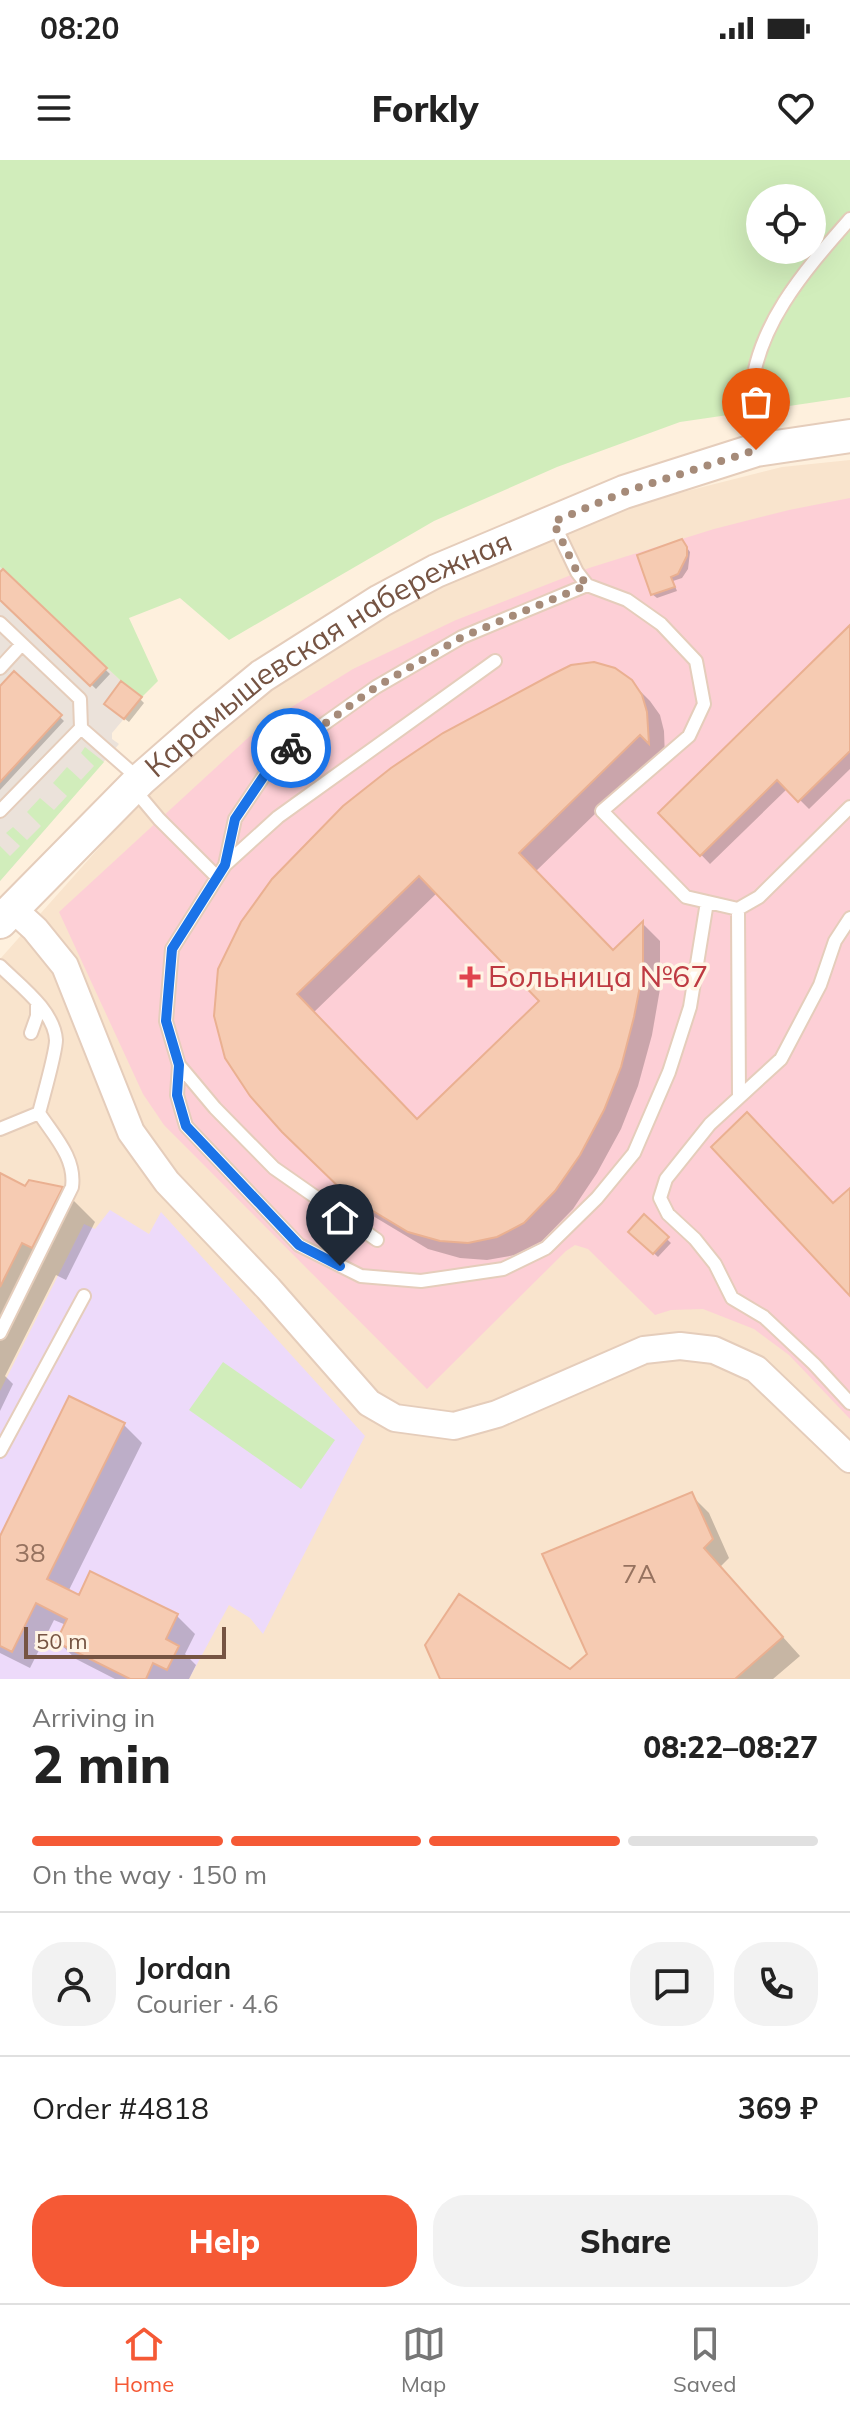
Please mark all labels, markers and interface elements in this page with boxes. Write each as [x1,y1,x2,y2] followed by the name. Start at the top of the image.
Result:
[40,9,119,47] text: 08:20
[32,86,76,130] icon: menu
[371,86,479,131] text: Forkly
[774,86,818,130] icon: heart
[746,184,826,264] map controls
[746,184,826,264] button: locate
[722,368,790,450] pin
[734,380,778,424] icon: bag
[137,521,517,785] street label: Карамышевская набережная
[251,708,331,788] courier
[269,726,313,770] icon: bike
[488,957,708,995] place label: Больница №67
[459,966,481,988] marker: Больница №67
[306,1184,374,1266] pin
[318,1196,362,1240] icon: home
[14,1536,46,1569] house number: 38
[622,1557,656,1590] house number: 7А
[24,1623,226,1659] scale bar
[36,1627,87,1655] text: 50 m
[32,1701,155,1734] text: Arriving in
[643,1728,818,1766] text: 08:22–08:27
[32,1731,171,1796] text: 2 min
[32,1858,267,1891] text: On the way · 150 m
[32,1942,116,2026] button: person
[630,1942,714,2026] button: chat
[734,1942,818,2026] button: phone
[136,1949,231,1987] text: Jordan
[136,1987,279,2020] text: Courier · 4.6
[32,2089,209,2127] text: Order #4818
[738,2089,818,2127] text: 369 ₽
[32,2195,417,2287] button: Help
[433,2195,818,2287] button: Share
[113,2322,174,2398] tab: Home
[401,2322,446,2398] tab: Map
[673,2322,737,2398] tab: Saved

